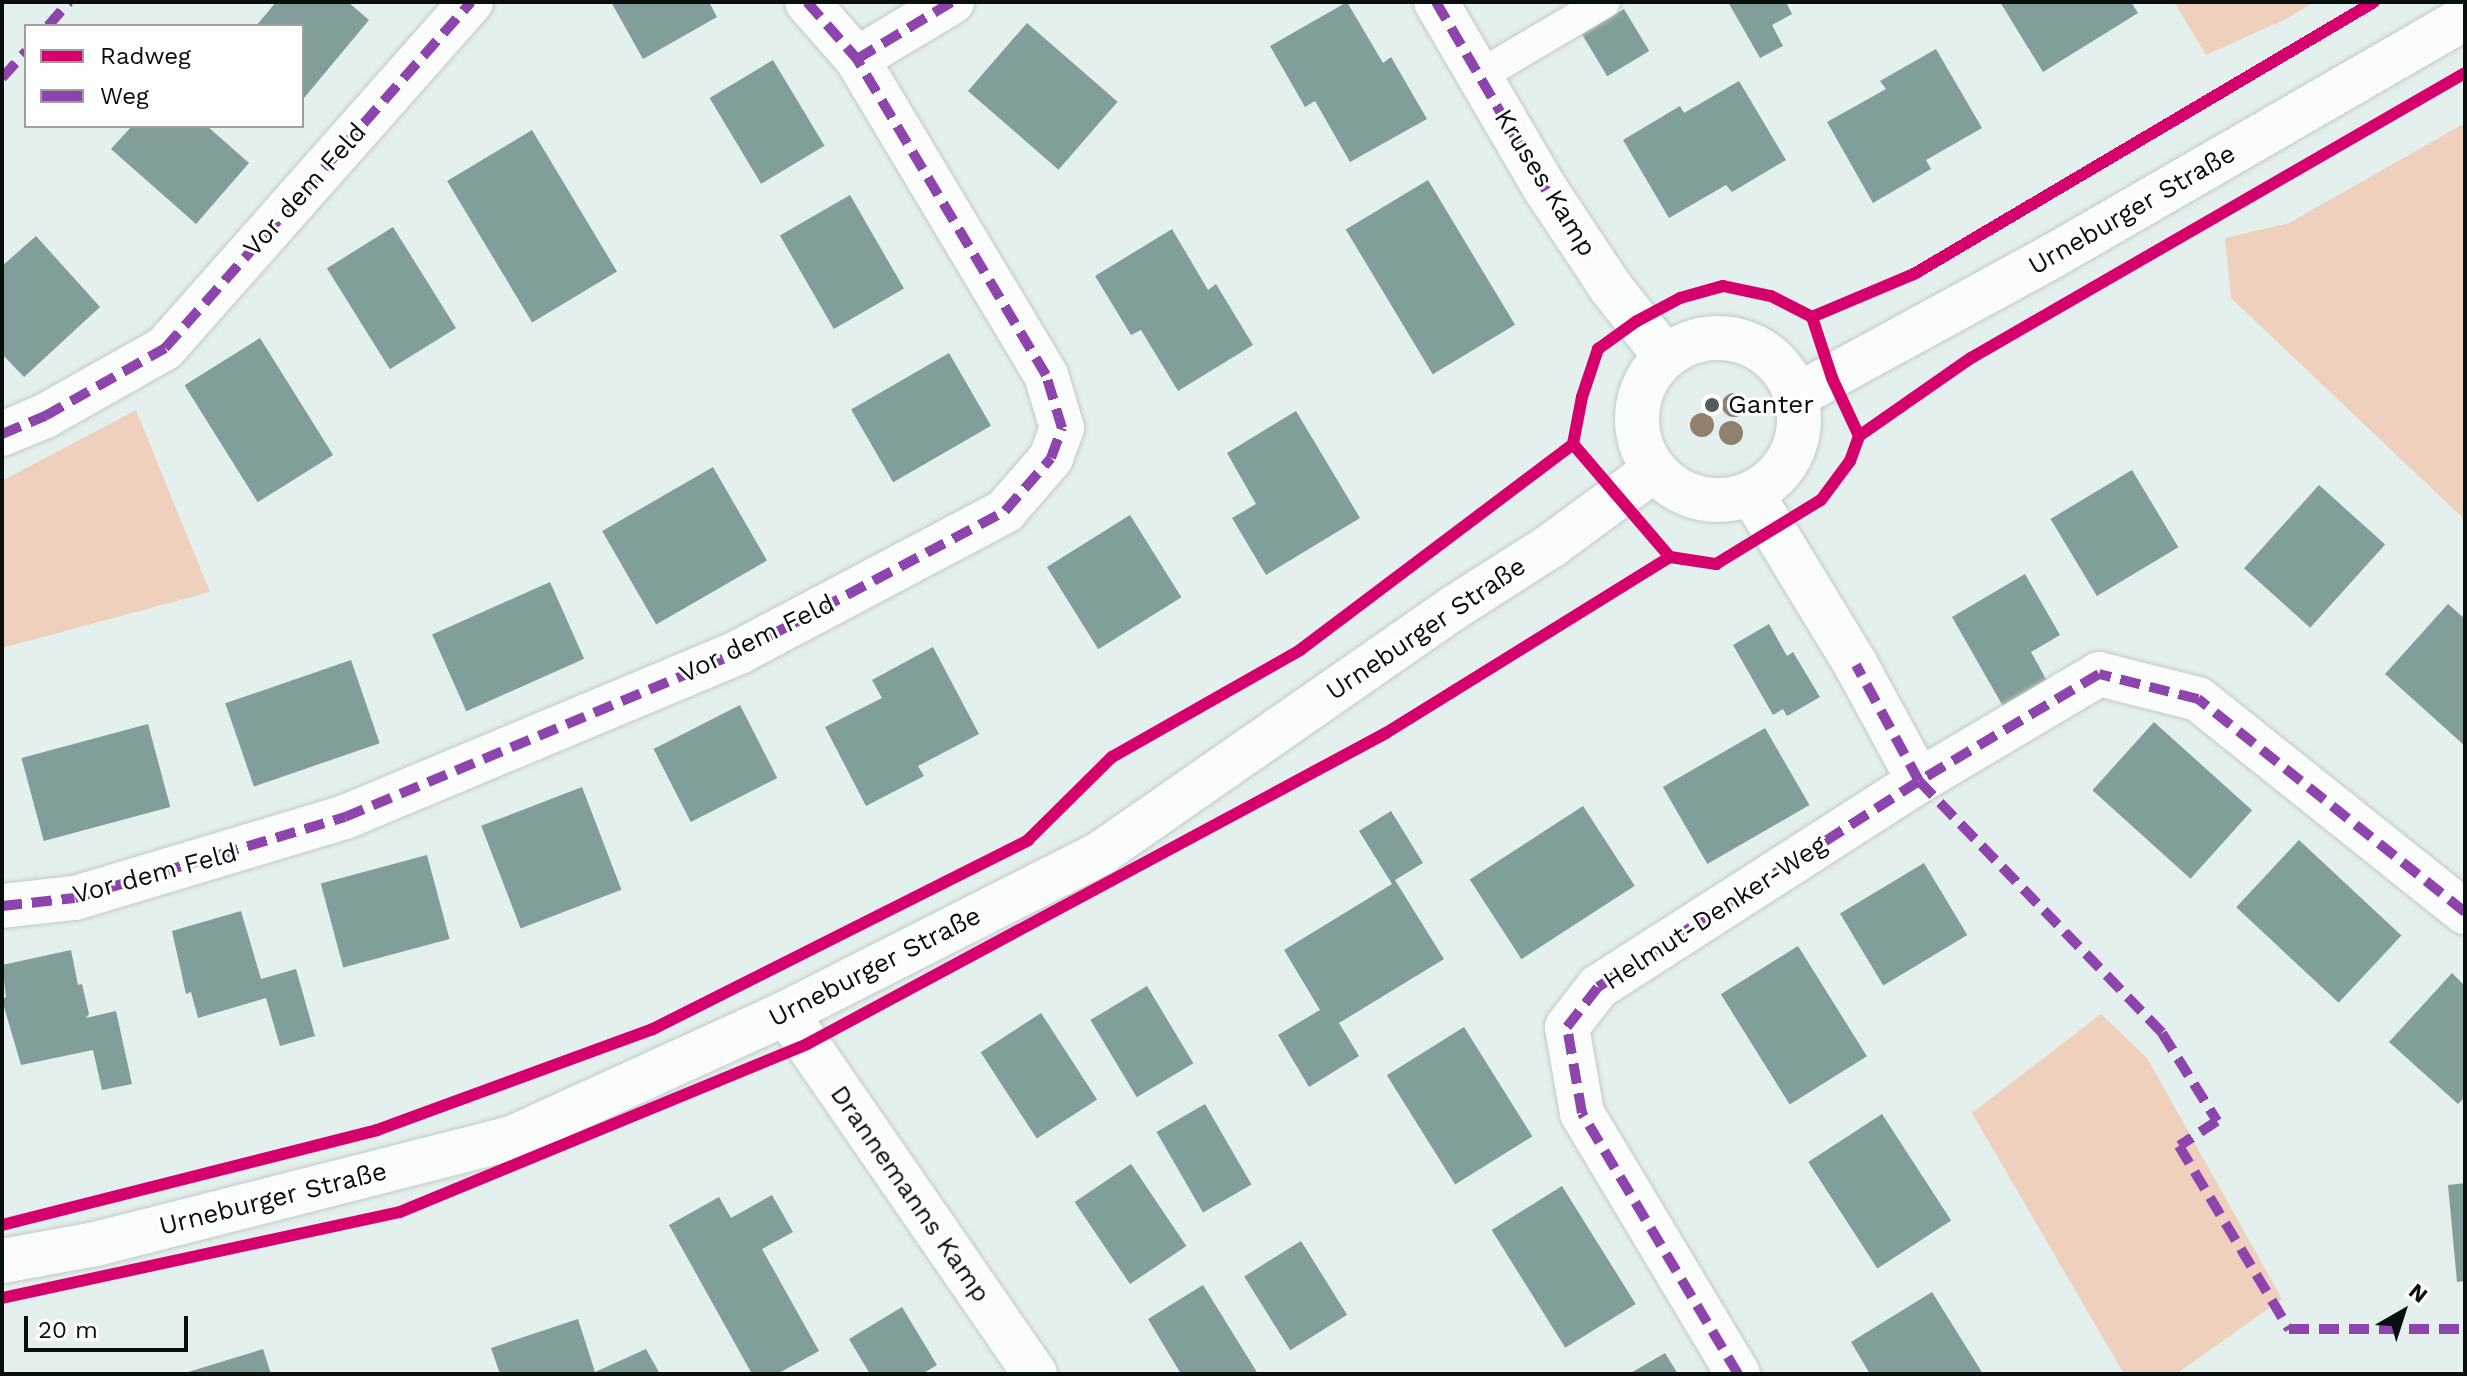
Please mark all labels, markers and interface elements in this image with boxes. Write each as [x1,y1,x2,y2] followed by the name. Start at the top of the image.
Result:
[24,24,304,128] legend
[100,42,191,70] text: Radweg
[100,82,149,110] text: Weg
[1487,104,1603,262] street label: Kruses Kamp
[237,117,373,263] street label: Vor dem Feld
[2023,138,2241,282] street label: Urneburger Straße
[1728,389,1814,421] place label: Ganter
[1703,396,1721,414] marker: Ganter
[1320,551,1532,707] street label: Urneburger Straße
[674,588,840,690] street label: Vor dem Feld
[1598,829,1832,997] street label: Helmut-Denker-Weg
[69,837,241,911] street label: Vor dem Feld
[764,900,986,1034] street label: Urneburger Straße
[823,1080,997,1308] street label: Drannemanns Kamp
[156,1156,390,1242] street label: Urneburger Straße
[2363,1272,2443,1352] north arrow
[2404,1278,2433,1308] text: N
[28,1300,192,1350] scale bar
[38,1316,98,1344] text: 20 m

